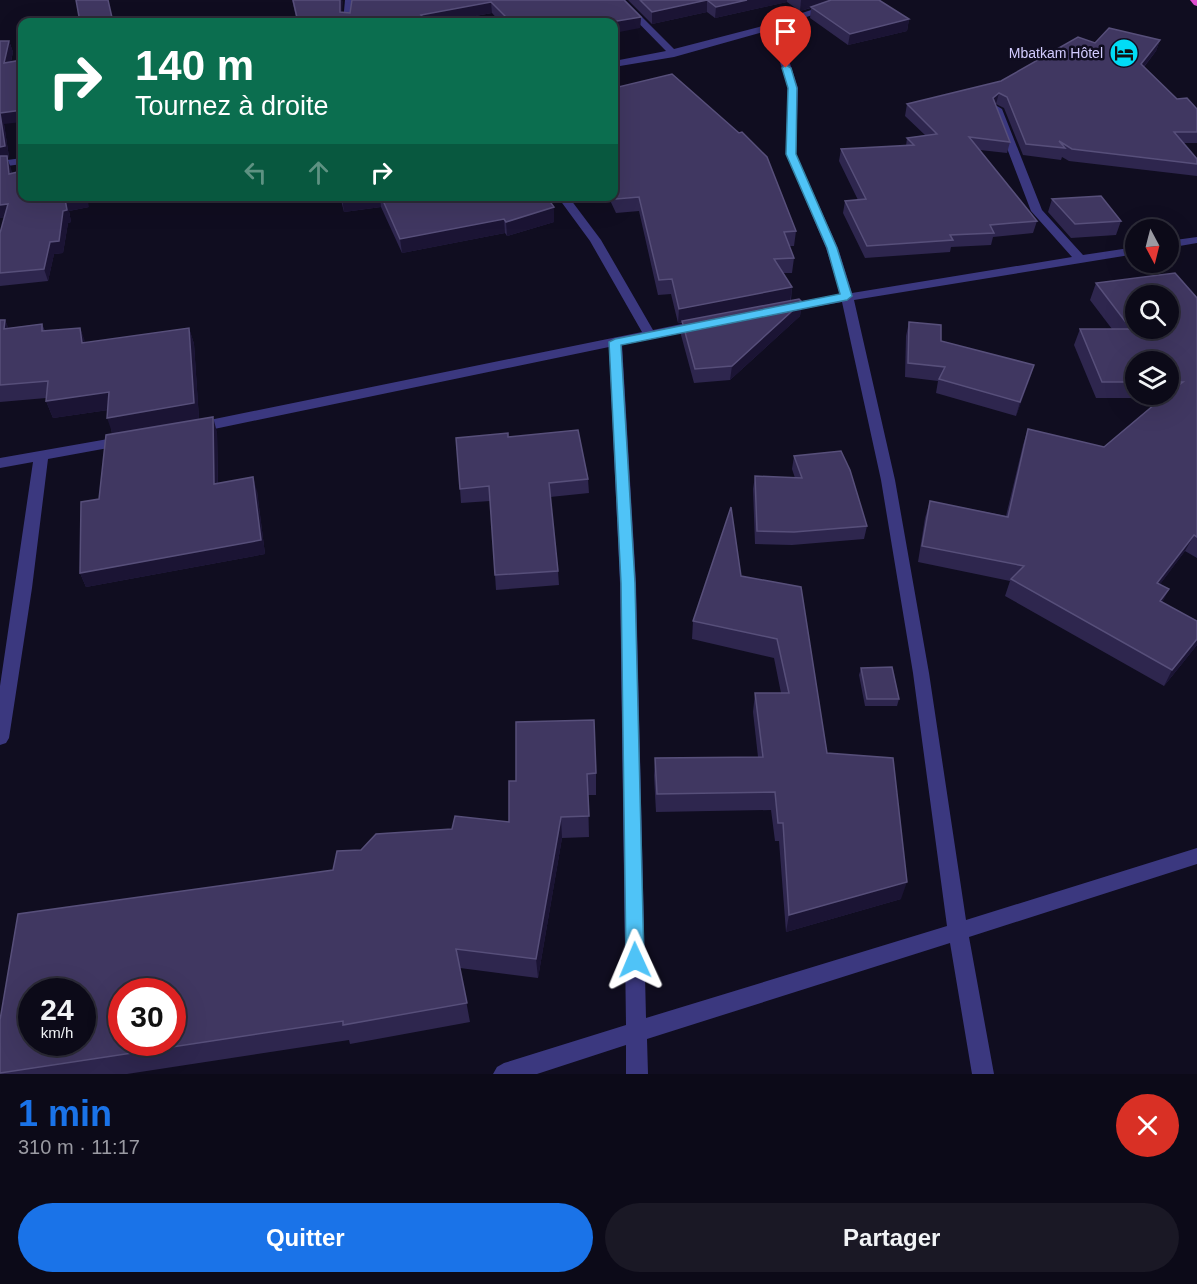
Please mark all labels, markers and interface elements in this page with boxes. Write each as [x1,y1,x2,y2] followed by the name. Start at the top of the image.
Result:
[760,6,811,68] pin
[769,15,802,48] icon: arrive
[1108,37,1140,69] hotel icon: Mbatkam Hôtel
[36,42,114,120] icon: right
[135,42,254,89] text: 140 m
[1009,45,1103,61] place label: Mbatkam Hôtel
[135,91,329,121] text: Tournez à droite
[239,156,272,189] icon: left
[302,156,335,189] icon: ahead
[365,156,398,189] icon: right
[1125,219,1179,273] north arrow
[1125,219,1179,405] map controls
[1125,285,1179,339] button: search
[1125,351,1179,405] button: layers
[603,928,667,992] position arrow
[108,978,186,1056] speed limit sign: 30
[40,993,74,1026] text: 24
[41,1024,73,1041] text: km/h
[18,1093,112,1134] text: 1 min
[1116,1094,1179,1157] button: close
[18,1136,140,1158] text: 310 m · 11:17
[18,1203,593,1272] button: Quitter
[605,1203,1179,1272] button: Partager

